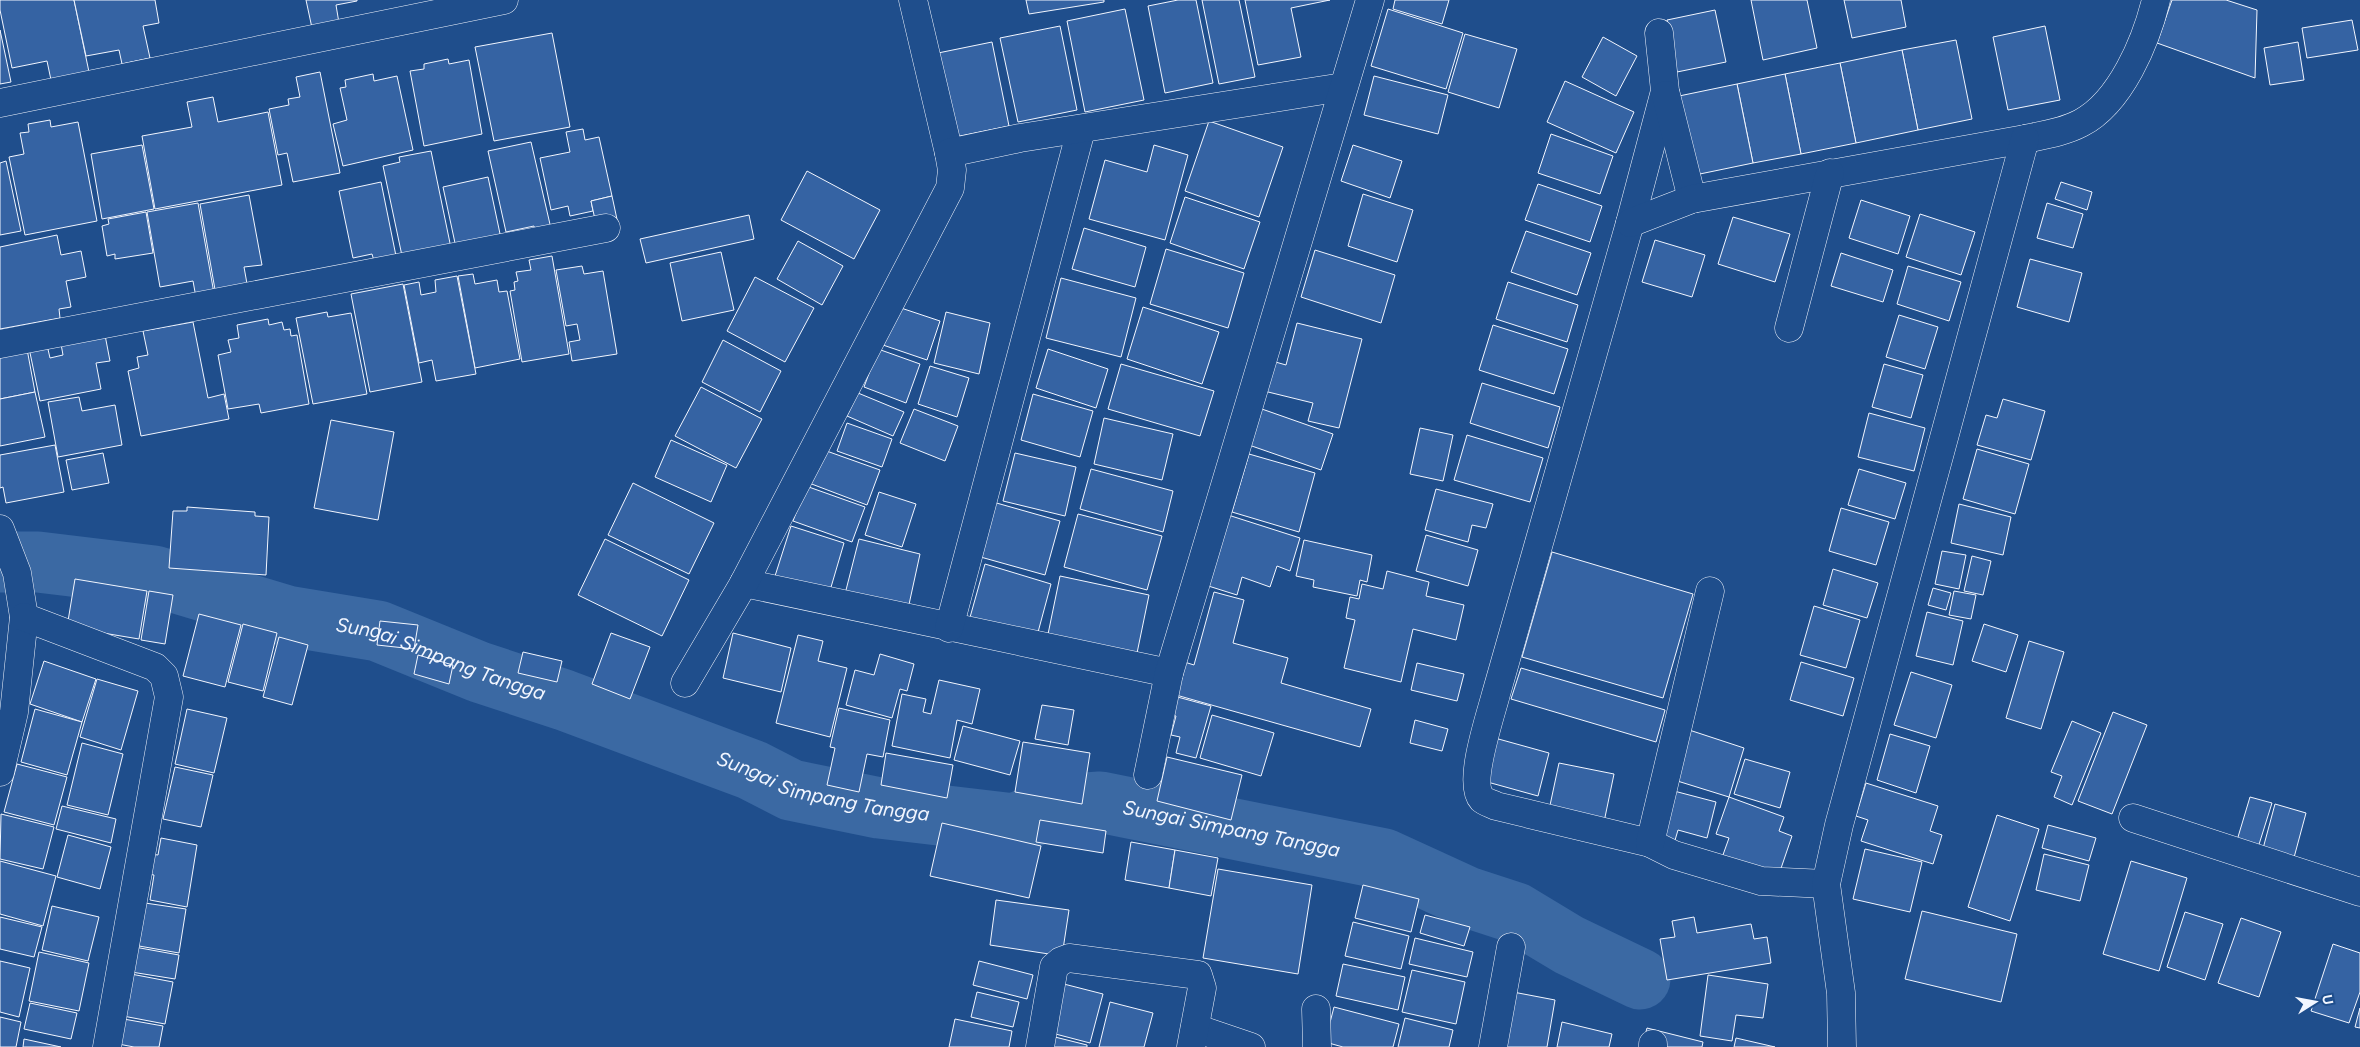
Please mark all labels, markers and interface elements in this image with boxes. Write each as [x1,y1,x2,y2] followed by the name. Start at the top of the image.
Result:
[334,612,549,705] water label: Sungai Simpang Tangga
[714,746,931,826] water label: Sungai Simpang Tangga
[1121,795,1343,862] water label: Sungai Simpang Tangga
[2290,977,2340,1027] north arrow
[2318,993,2337,1006] text: U

